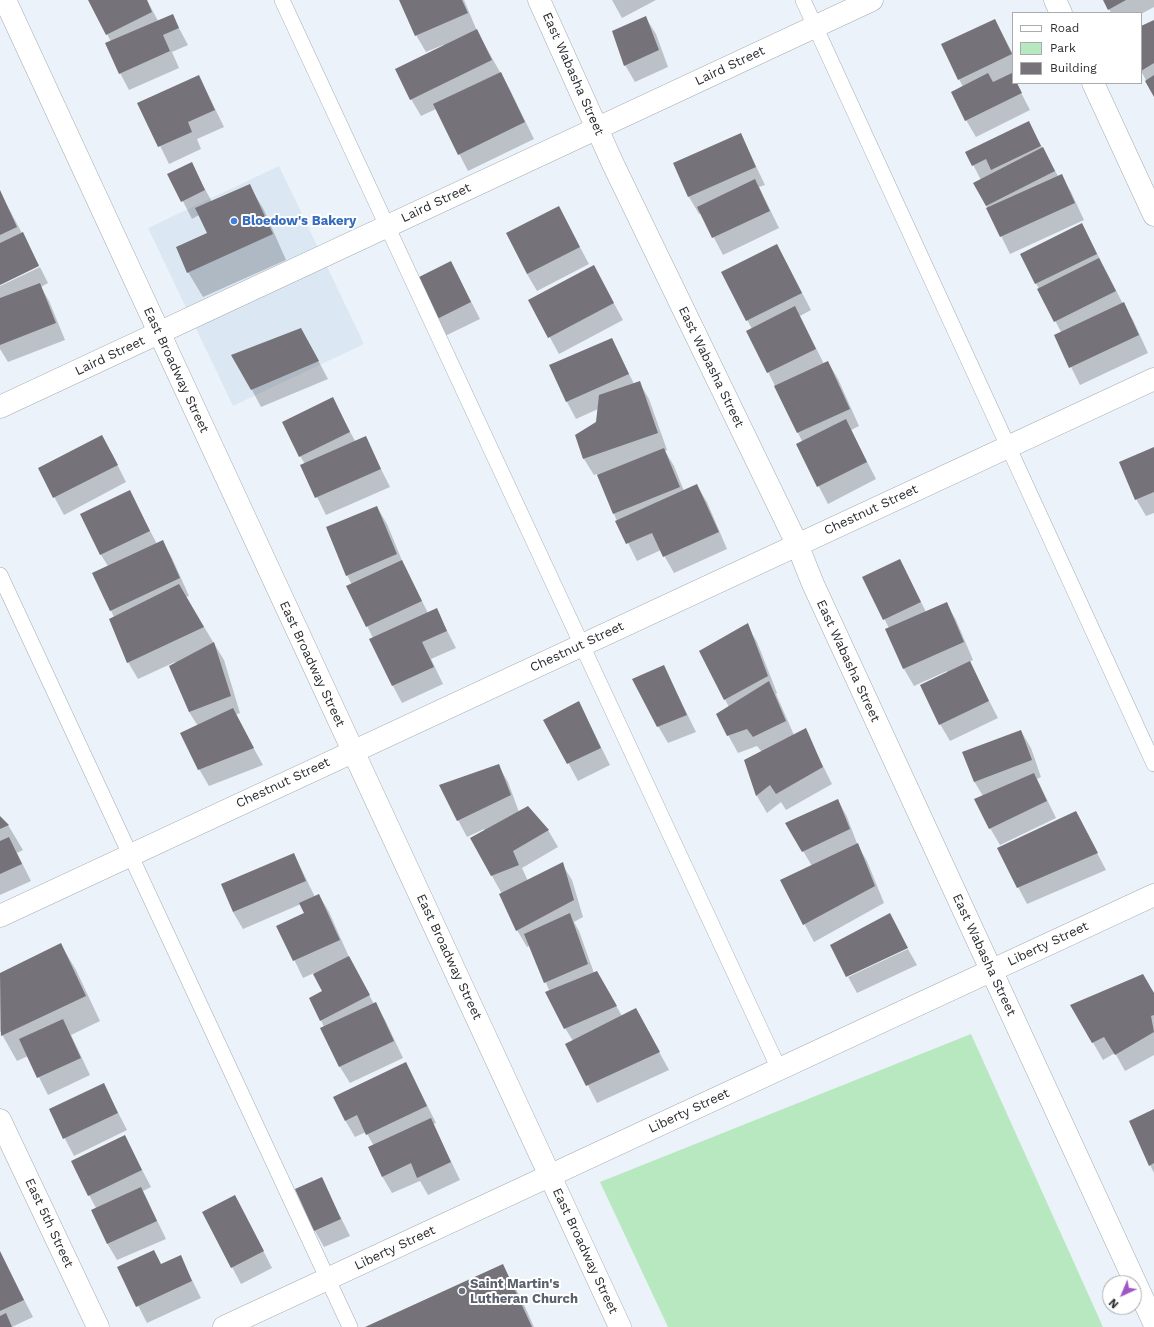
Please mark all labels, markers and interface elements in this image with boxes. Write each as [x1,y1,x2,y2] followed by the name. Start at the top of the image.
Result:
[539,10,607,138] street label: East Wabasha Street
[1012,12,1142,84] legend
[1050,21,1079,35] text: Road
[1050,41,1076,55] text: Park
[693,43,767,89] street label: Laird Street
[1050,61,1097,75] text: Building
[399,180,473,226] street label: Laird Street
[242,213,356,229] place label: Bloedow's Bakery
[229,216,239,226] marker: Bloedow's Bakery
[675,304,747,430] street label: East Wabasha Street
[140,305,212,435] street label: East Broadway Street
[73,333,147,379] street label: Laird Street
[822,481,920,539] street label: Chestnut Street
[813,597,883,725] street label: East Wabasha Street
[276,599,348,729] street label: East Broadway Street
[528,618,626,676] street label: Chestnut Street
[234,754,332,812] street label: Chestnut Street
[949,891,1019,1019] street label: East Wabasha Street
[413,892,485,1022] street label: East Broadway Street
[1005,918,1091,970] street label: Liberty Street
[646,1085,732,1137] street label: Liberty Street
[21,1176,77,1270] street label: East 5th Street
[549,1186,621,1316] street label: East Broadway Street
[352,1222,438,1274] street label: Liberty Street
[1102,1275,1142,1315] north arrow
[470,1276,578,1307] place label: Saint Martin's Lutheran Church
[457,1286,467,1296] marker: Saint Martin's Lutheran Church
[1107,1296,1121,1311] text: N

